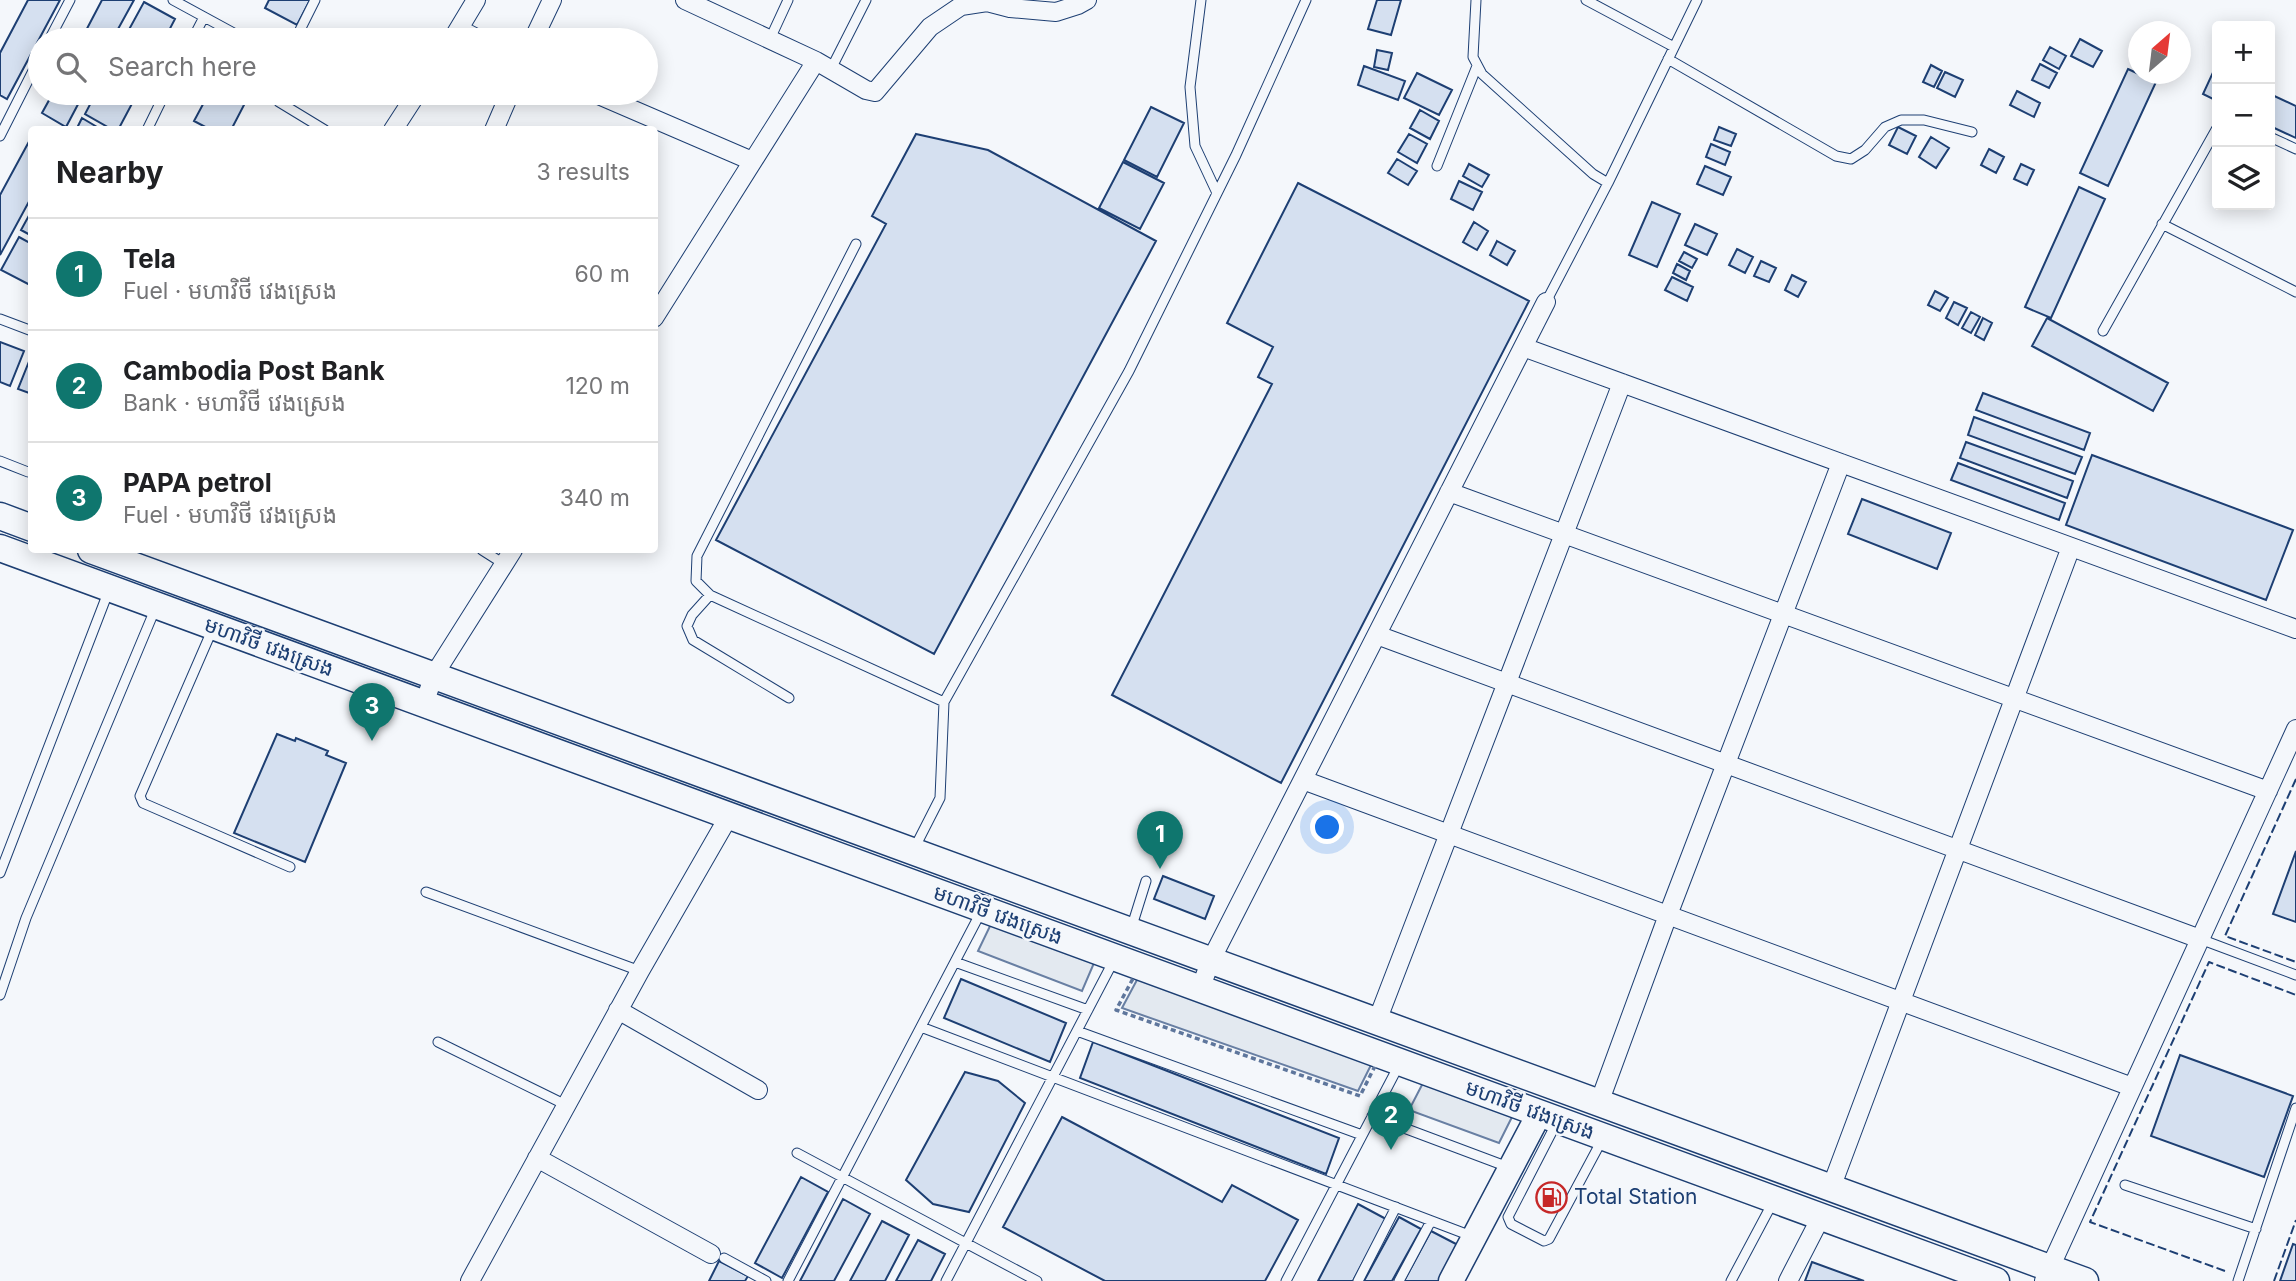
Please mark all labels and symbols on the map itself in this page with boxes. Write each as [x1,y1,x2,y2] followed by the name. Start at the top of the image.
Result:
[2128,21,2191,84] north arrow
[201,612,337,682] street label: មហាវិថី វេងស្រេង
[349,683,395,741] pin: 3
[1310,810,1344,844] your location
[1137,811,1183,869] pin: 1
[930,880,1066,950] street label: មហាវិថី វេងស្រេង
[1462,1075,1598,1145] street label: មហាវិថី វេងស្រេង
[1368,1092,1414,1150] pin: 2
[1534,1180,1568,1214] fuel station icon: Total Station
[1574,1184,1697,1209] place label: Total Station

